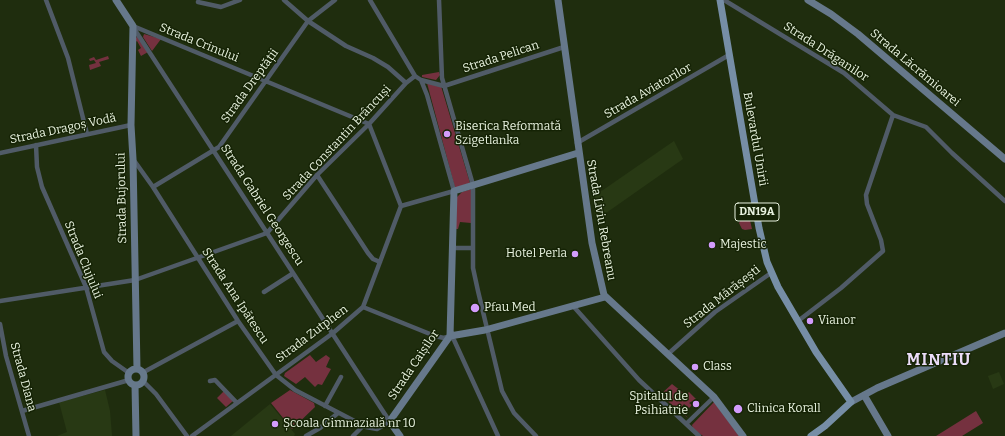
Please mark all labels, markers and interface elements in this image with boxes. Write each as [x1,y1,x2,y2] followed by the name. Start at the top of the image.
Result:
[781,19,871,85] street label: Strada Drăganilor
[157,21,241,65] street label: Strada Crinului
[867,26,963,110] street label: Strada Lăcrămioarei
[461,38,541,76] street label: Strada Pelican
[218,46,282,126] street label: Strada Dreptății
[602,60,694,122] street label: Strada Aviatorilor
[280,82,394,204] street label: Strada Constantin Brâncuși
[740,91,770,187] street label: Bulevardul Unirii
[9,111,117,147] street label: Strada Dragoș Vodă
[455,120,561,148] place label: Biserica Reformată Szigetlanka
[442,129,452,139] marker: Biserica Reformată Szigetlanka
[217,142,307,268] street label: Strada Gabriel Georgescu
[114,152,130,244] street label: Strada Bujorului
[583,158,619,282] street label: Strada Liviu Rebreanu
[735,203,779,221] road number: DN19A
[61,219,105,301] street label: Strada Clujului
[720,238,767,252] place label: Majestic
[707,240,717,250] marker: Majestic
[199,245,271,347] street label: Strada Ana Ipătescu
[506,247,567,261] place label: Hotel Perla
[570,249,580,259] marker: Hotel Perla
[681,263,763,331] street label: Strada Mărășești
[484,301,536,315] place label: Pfau Med
[273,302,351,366] street label: Strada Zutphen
[469,302,481,314] marker: Pfau Med
[818,314,856,328] place label: Vianor
[805,316,815,326] marker: Vianor
[385,327,443,403] street label: Strada Caișilor
[7,341,39,413] street label: Strada Diana
[907,351,971,371] district label: MINTIU
[703,360,732,374] place label: Class
[690,362,700,372] marker: Class
[629,390,688,418] place label: Spitalul de Psihiatrie
[691,399,701,409] marker: Spitalul de Psihiatrie
[747,402,821,416] place label: Clinica Korall
[732,403,744,415] marker: Clinica Korall
[283,417,416,431] place label: Școala Gimnazială nr 10
[270,419,280,429] marker: Școala Gimnazială nr 10

